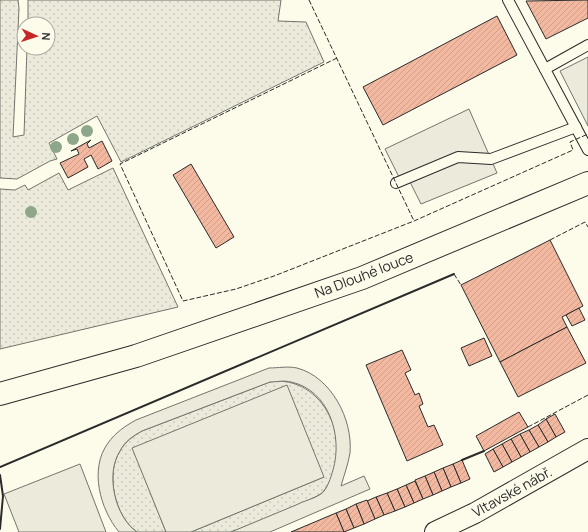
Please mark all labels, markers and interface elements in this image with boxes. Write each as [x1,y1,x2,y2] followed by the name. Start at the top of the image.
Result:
[16,16,56,56] north arrow
[39,32,54,41] text: N
[312,247,416,302] street label: Na Dlouhé louce
[469,462,555,521] street label: Vltavské nábř.

